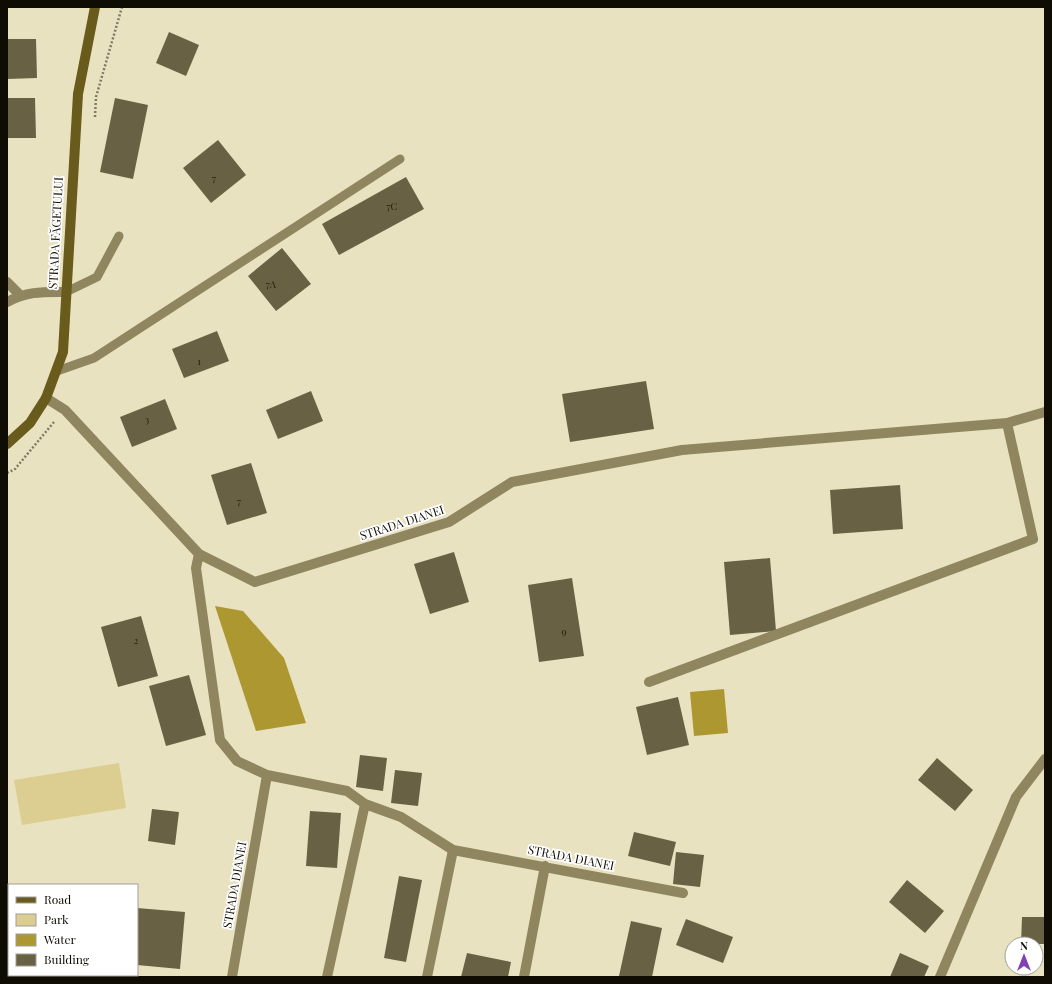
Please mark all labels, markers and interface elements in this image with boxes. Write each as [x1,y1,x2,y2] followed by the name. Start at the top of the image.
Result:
[212,171,216,185] house number: 7
[44,176,66,289] street label: STRADA FĂGETULUI
[387,199,398,213] house number: 7C
[266,277,277,291] house number: 7A
[197,354,201,368] house number: 1
[145,412,150,426] house number: 3
[237,494,241,508] house number: 7
[357,501,446,543] street label: STRADA DIANEI
[561,624,567,638] house number: 9
[134,633,139,647] house number: 2
[219,840,250,929] street label: STRADA DIANEI
[527,841,616,873] street label: STRADA DIANEI
[8,884,138,976] legend
[44,891,71,907] text: Road
[44,911,69,927] text: Park
[43,931,77,947] text: Water
[1004,936,1044,976] north arrow
[1020,938,1028,953] text: N
[44,951,90,967] text: Building

